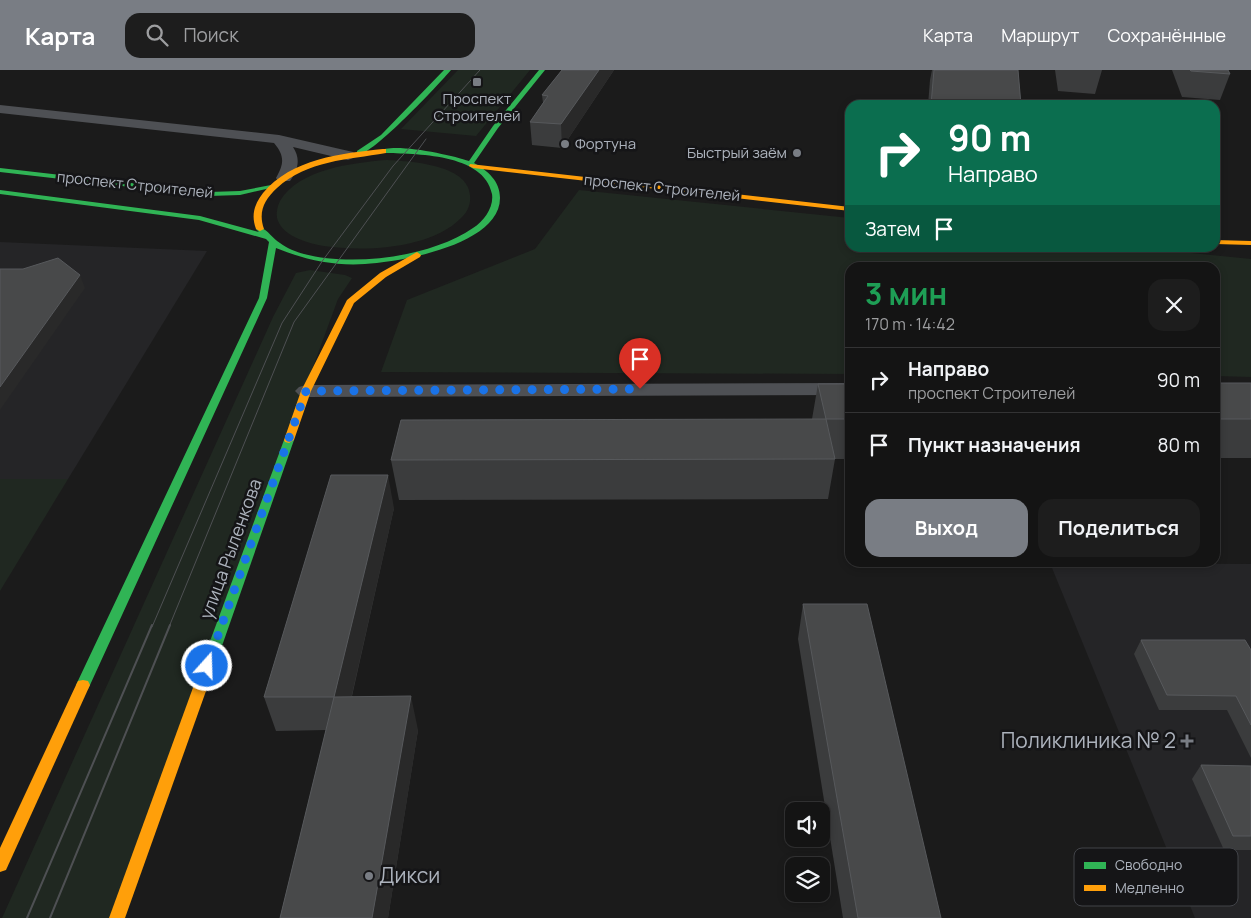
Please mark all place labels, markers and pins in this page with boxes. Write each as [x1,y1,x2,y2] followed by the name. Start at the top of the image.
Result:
[471,76,483,88] marker: Проспект Строителей
[434,88,520,126] place label: Проспект Строителей
[575,133,636,154] place label: Фортуна
[559,138,571,150] marker: Фортуна
[687,142,787,163] place label: Быстрый заём
[791,147,803,159] marker: Быстрый заём
[619,338,661,389] pin
[1001,726,1176,754] place label: Поликлиника № 2
[1180,734,1194,748] marker: Поликлиника № 2
[379,861,440,889] place label: Дикси
[363,870,375,882] marker: Дикси

